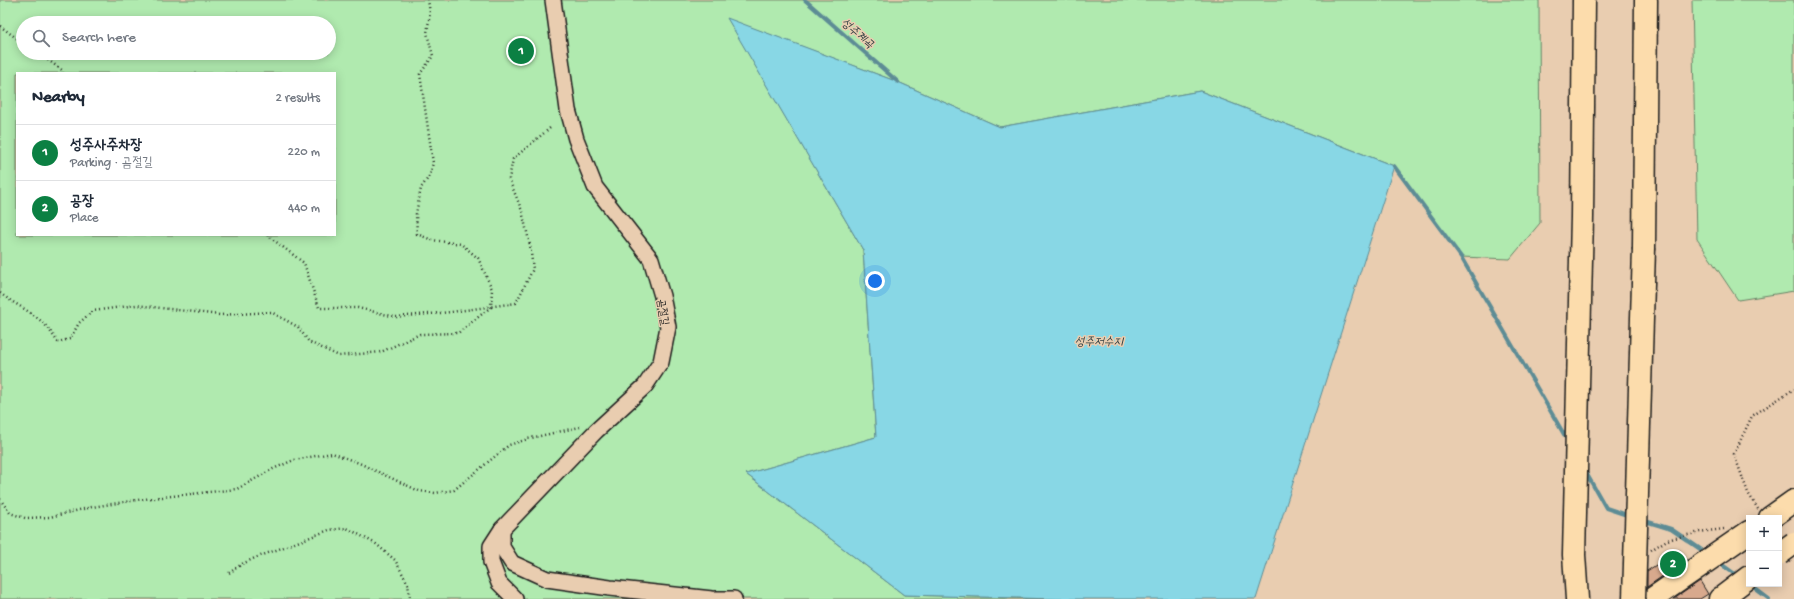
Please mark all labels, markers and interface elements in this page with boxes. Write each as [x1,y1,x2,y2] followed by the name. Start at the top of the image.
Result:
[16,16,336,60] search box
[838,17,876,53] water label: 성주계곡
[30,27,52,49] icon: search
[62,29,136,47] text: Search here
[508,36,534,66] pin: 1
[32,88,85,108] text: Nearby
[275,91,320,106] text: 2 results
[70,137,142,155] text: 성주사주차장
[42,145,48,160] text: 1
[288,145,320,160] text: 220 m
[70,156,153,171] text: Parking · 곰절길
[70,193,94,211] text: 공장
[42,201,48,216] text: 2
[288,201,320,216] text: 440 m
[70,211,98,226] text: Place
[865,271,885,291] your location
[654,298,671,327] street label: 곰절길
[1075,336,1124,350] water label: 성주저수지
[1746,515,1782,587] map controls
[1746,515,1782,551] button: +
[1660,549,1686,579] pin: 2
[1746,551,1782,587] button: −

